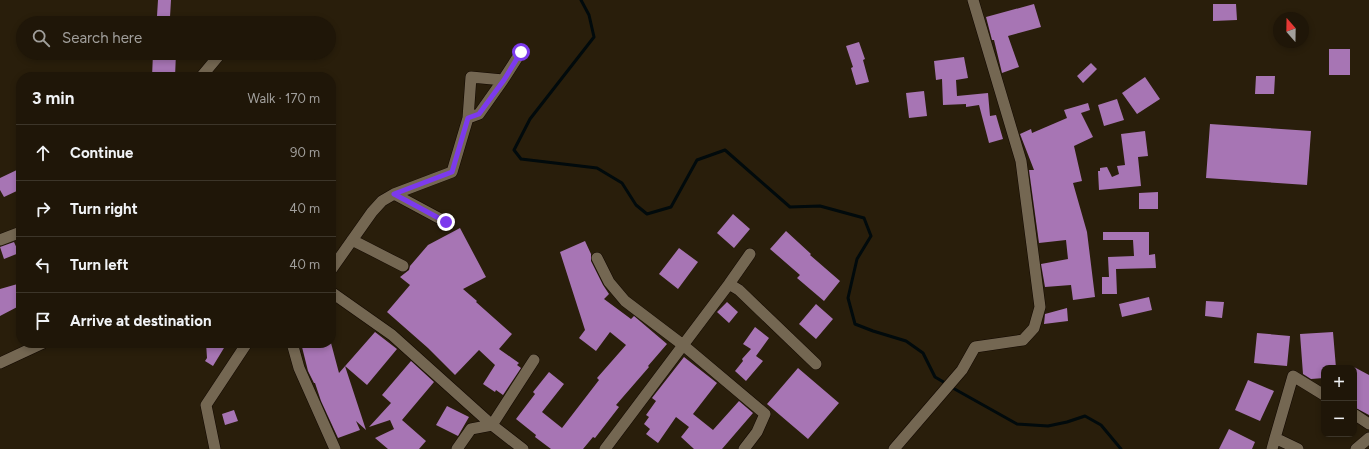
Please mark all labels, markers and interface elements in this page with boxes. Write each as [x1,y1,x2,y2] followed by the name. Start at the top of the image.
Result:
[1273,12,1309,48] north arrow
[16,16,336,60] search box
[30,27,52,49] icon: search
[62,29,142,47] text: Search here
[512,43,530,61] route start
[32,88,74,108] text: 3 min
[248,91,320,106] text: Walk · 170 m
[32,142,54,164] icon: ahead
[70,144,133,162] text: Continue
[290,145,320,160] text: 90 m
[32,198,54,220] icon: right
[70,200,138,218] text: Turn right
[289,201,320,216] text: 40 m
[437,213,455,231] route end
[32,254,54,276] icon: left
[70,256,128,274] text: Turn left
[289,257,320,272] text: 40 m
[32,310,54,332] icon: arrive
[70,312,211,330] text: Arrive at destination
[1321,365,1357,437] map controls
[1321,365,1357,401] button: +
[1321,401,1357,437] button: −

